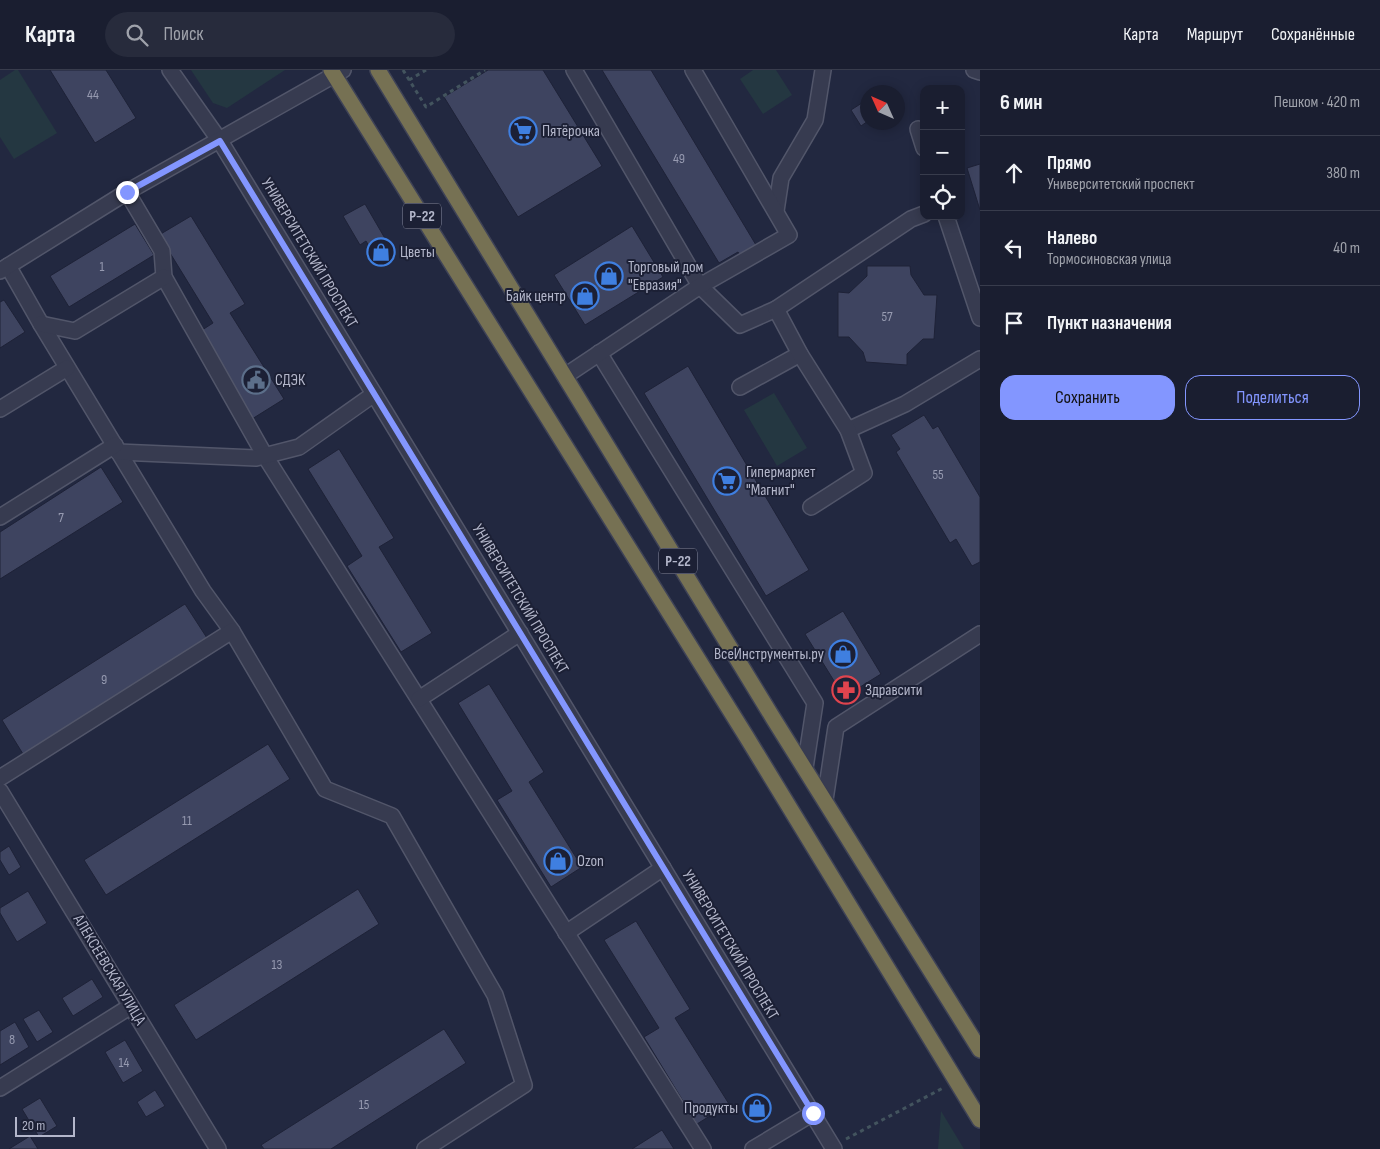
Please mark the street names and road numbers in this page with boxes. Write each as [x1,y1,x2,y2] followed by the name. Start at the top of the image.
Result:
[257,175,361,332] street label: УНИВЕРСИТЕТСКИЙ ПРОСПЕКТ
[403,204,441,228] road number: Р-22
[468,521,572,678] street label: УНИВЕРСИТЕТСКИЙ ПРОСПЕКТ
[659,548,697,574] road number: Р-22
[678,867,782,1024] street label: УНИВЕРСИТЕТСКИЙ ПРОСПЕКТ
[68,911,149,1029] street label: АЛЕКСЕЕВСКАЯ УЛИЦА

